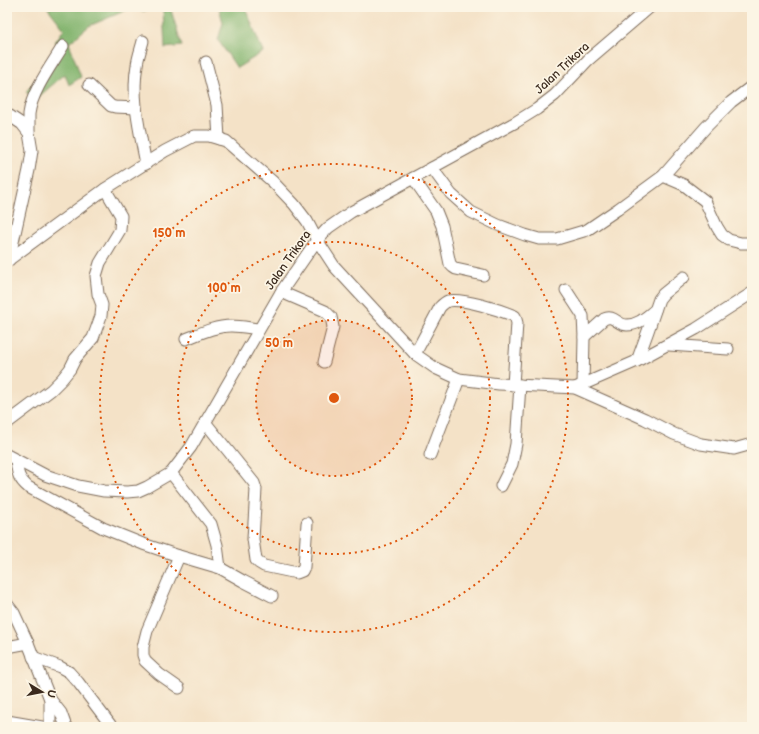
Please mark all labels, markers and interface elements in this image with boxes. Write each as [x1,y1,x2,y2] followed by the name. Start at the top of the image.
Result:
[532,39,593,97] street label: Jalan Trikora
[153,226,185,241] text: 150 m
[262,228,314,293] street label: Jalan Trikora
[207,281,241,296] text: 100 m
[265,336,293,351] text: 50 m
[327,391,341,405] centre of rings
[22,672,62,712] north arrow
[44,689,58,699] text: U

